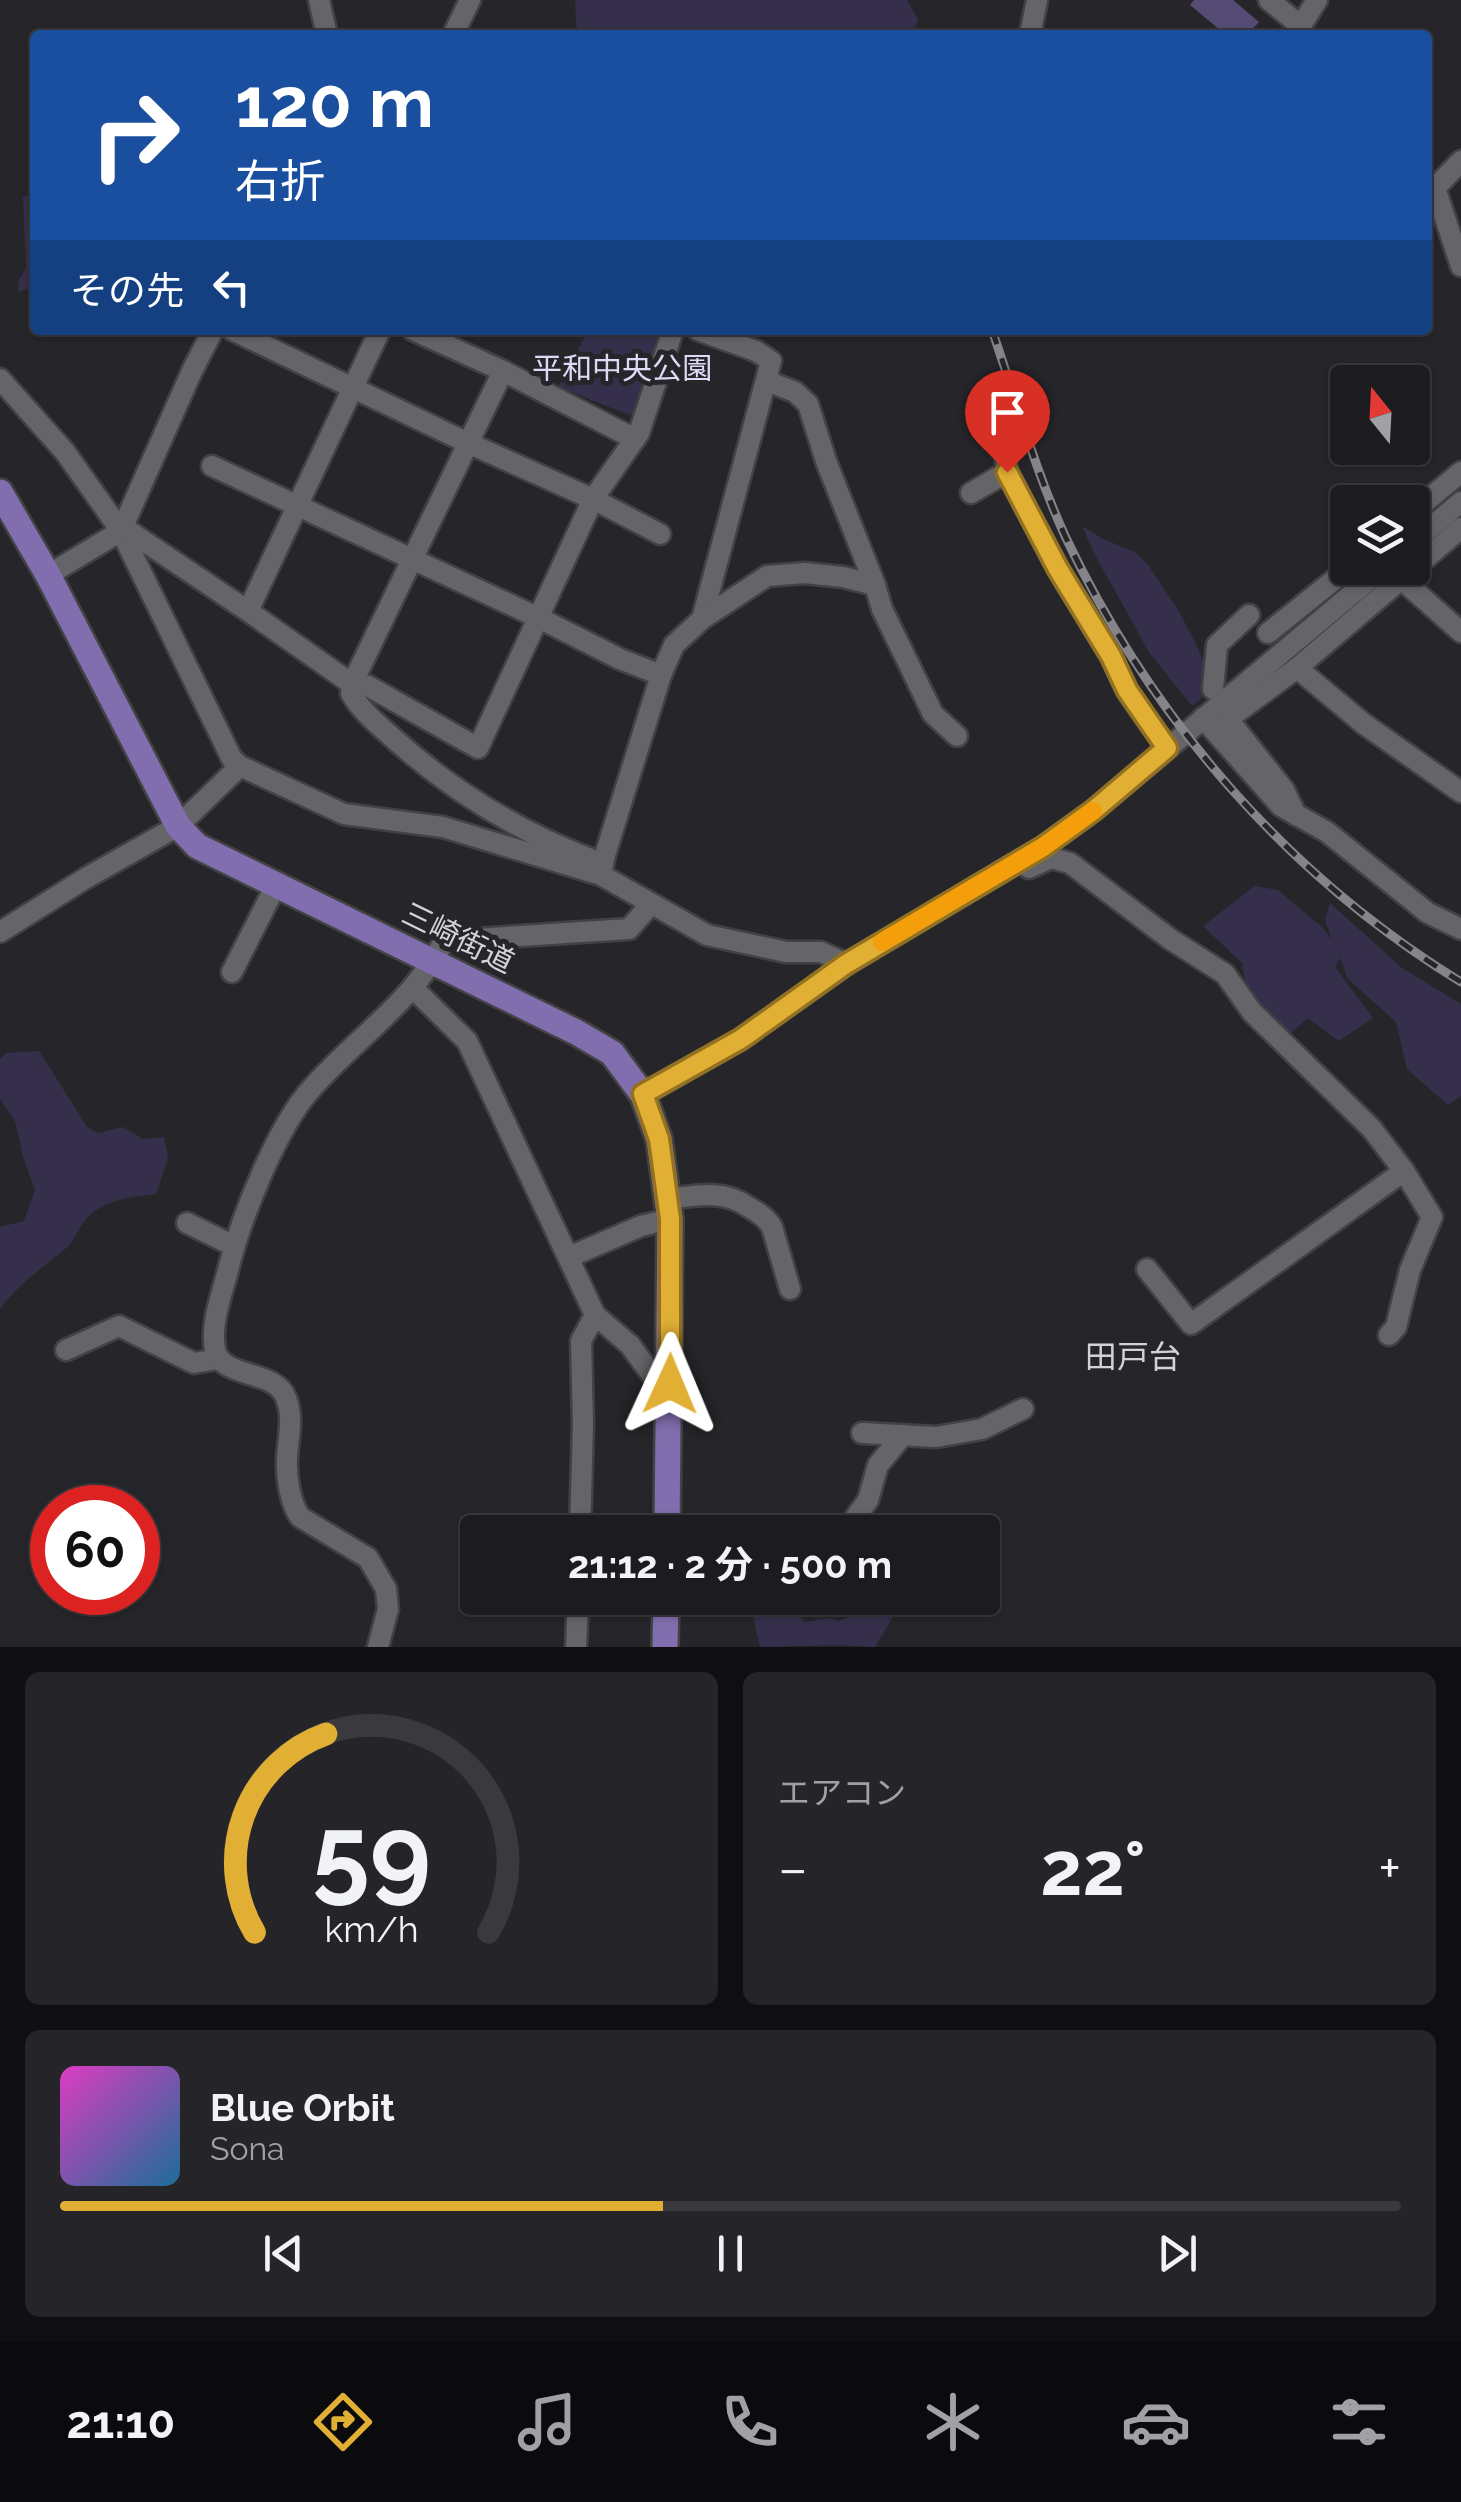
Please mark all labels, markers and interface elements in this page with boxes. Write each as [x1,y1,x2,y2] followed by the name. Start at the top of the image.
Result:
[235,61,434,143] text: 120 m
[70,70,200,200] icon: right
[235,155,325,208] text: 右折
[204,260,259,315] icon: left
[70,268,184,313] text: その先
[532,351,712,386] park label: 平和中央公園
[1330,365,1430,465] north arrow
[1330,365,1430,585] map controls
[965,370,1050,473] pin
[980,385,1035,440] icon: arrive
[1330,485,1430,585] button: layers
[397,896,520,980] street label: 三崎街道
[618,1332,722,1436] position arrow
[1085,1338,1181,1375] district label: 田戸台
[30,1485,160,1615] speed limit sign: 60
[568,1542,892,1587] text: 21:12 · 2 分 · 500 m
[778,1774,906,1811] text: エアコン
[312,1792,431,1914] text: 59
[1040,1824,1146,1913] text: 22°
[778,1836,808,1901] text: −
[1378,1836,1401,1901] text: +
[324,1908,419,1950] text: km/h
[210,2085,395,2130] text: Blue Orbit
[210,2130,285,2167] text: Sona
[256,2226,311,2281] icon: previous
[703,2226,758,2281] icon: pause
[1150,2226,1205,2281] icon: next
[308,2387,378,2457] icon: directions
[512,2387,582,2457] icon: music
[715,2387,785,2457] icon: phone
[918,2387,988,2457] icon: climate
[1121,2387,1191,2457] icon: car
[1324,2387,1394,2457] icon: filters
[67,2396,175,2449] text: 21:10

